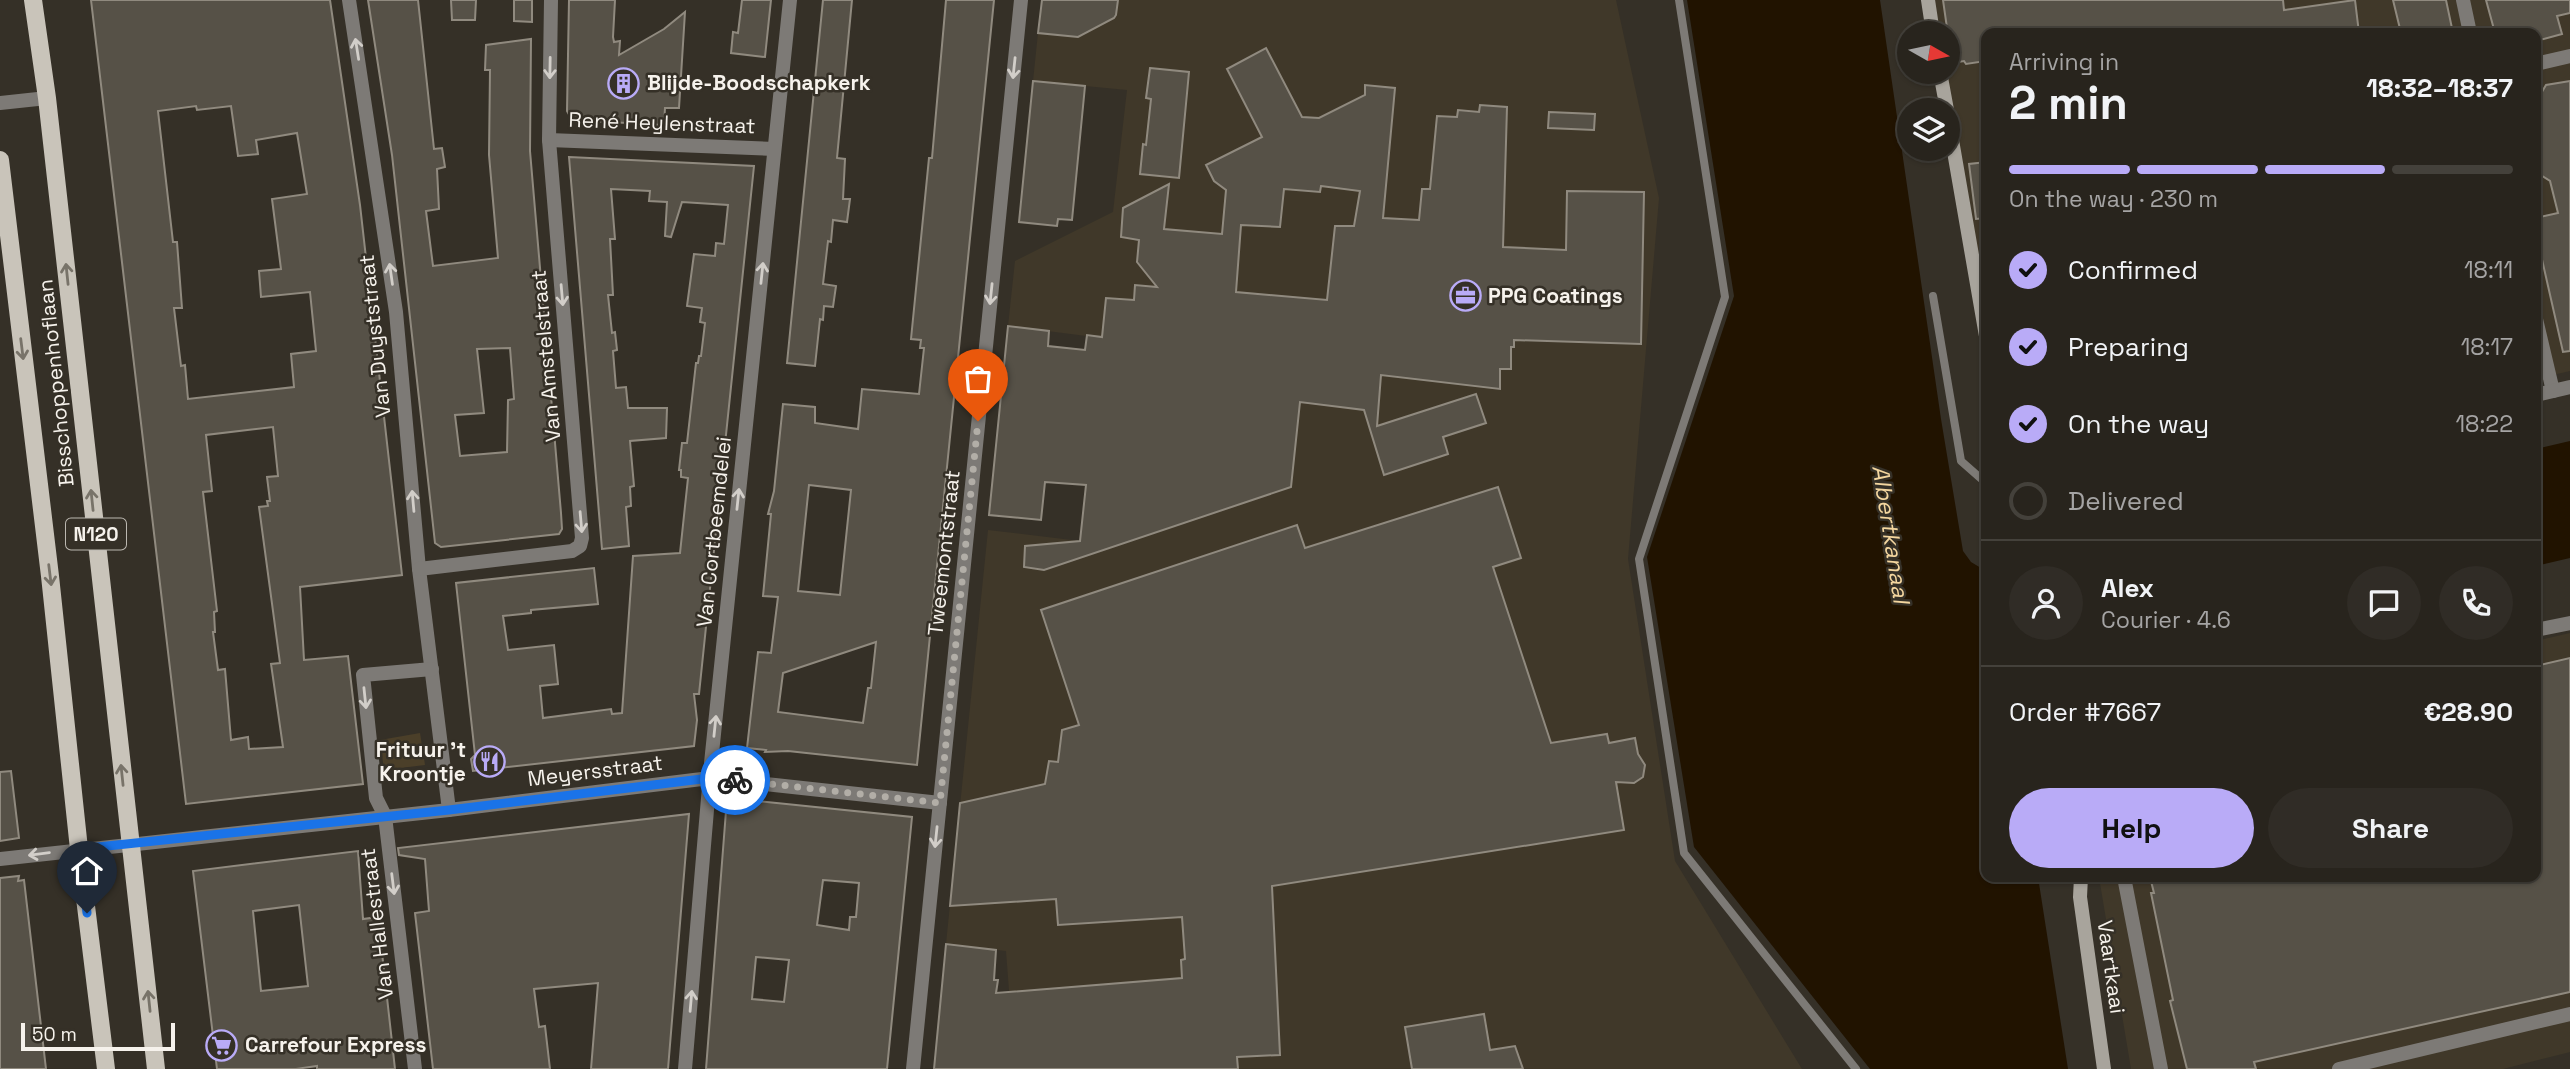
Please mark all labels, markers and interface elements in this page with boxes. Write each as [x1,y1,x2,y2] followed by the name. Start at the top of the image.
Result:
[1897,21,1960,84] north arrow
[1897,21,1960,161] map controls
[350,38,363,61] one-way arrow
[2009,47,2119,77] text: Arriving in
[543,56,557,79] one-way arrow
[1007,56,1020,79] one-way arrow
[607,66,641,100] building icon: Blijde-Boodschapkerk
[647,69,871,96] place label: Blijde-Boodschapkerk
[2366,71,2513,105] text: 18:32–18:37
[2009,74,2128,132] text: 2 min
[1897,98,1960,161] button: layers
[568,106,756,139] street label: René Heylenstraat
[2009,184,2218,214] text: On the way · 230 m
[2009,251,2047,289] icon: check
[353,253,396,419] street label: Van Duyststraat
[2068,253,2198,287] text: Confirmed
[2464,255,2513,285] text: 18:11
[755,262,768,285] one-way arrow
[60,263,73,286] one-way arrow
[384,263,397,286] one-way arrow
[525,269,566,443] street label: Van Amstelstraat
[31,278,80,488] street label: Bisschoppenhoflaan
[1448,279,1482,313] office icon: PPG Coatings
[984,282,997,305] one-way arrow
[1488,282,1623,309] place label: PPG Coatings
[556,283,569,306] one-way arrow
[2009,328,2047,366] icon: check
[2068,330,2189,364] text: Preparing
[2461,332,2513,362] text: 18:17
[15,337,28,360] one-way arrow
[948,349,1008,421] pin
[959,360,997,398] icon: bag
[2009,405,2047,443] icon: check
[2068,407,2209,441] text: On the way
[2456,409,2513,439] text: 18:22
[690,435,737,629] street label: Van Cortbeemdelei
[1865,463,1917,607] water label: Albertkanaal
[921,469,966,637] street label: Tweemontstraat
[2068,484,2184,518] text: Delivered
[732,488,745,511] one-way arrow
[85,490,98,512] one-way arrow
[406,490,419,512] one-way arrow
[575,510,588,533] one-way arrow
[66,519,126,550] road number: N120
[43,563,56,586] one-way arrow
[2009,566,2083,640] button: person
[2347,566,2421,640] button: chat
[2439,566,2513,640] button: phone
[2101,571,2154,605] text: Alex
[2101,605,2231,635] text: Courier · 4.6
[359,687,372,709] one-way arrow
[2009,695,2161,729] text: Order #7667
[2424,695,2513,729] text: €28.90
[709,715,722,737] one-way arrow
[376,736,466,787] place label: Frituur 't Kroontje
[472,745,506,779] restaurant icon: Frituur 't Kroontje
[700,745,770,815] courier
[526,749,664,792] street label: Meyersstraat
[716,761,754,799] icon: bike
[115,764,128,787] one-way arrow
[2009,788,2254,868] button: Help
[2268,788,2513,868] button: Share
[930,826,943,848] one-way arrow
[57,841,117,913] pin
[28,847,51,860] one-way arrow
[354,847,399,1001] street label: Van Hallestraat
[68,852,106,890] icon: home
[387,872,400,895] one-way arrow
[2092,918,2131,1016] street label: Vaartkaai
[142,990,155,1013] one-way arrow
[685,990,698,1013] one-way arrow
[21,1020,175,1052] scale bar
[32,1022,77,1047] text: 50 m
[205,1028,239,1062] supermarket icon: Carrefour Express
[245,1031,426,1058] place label: Carrefour Express

